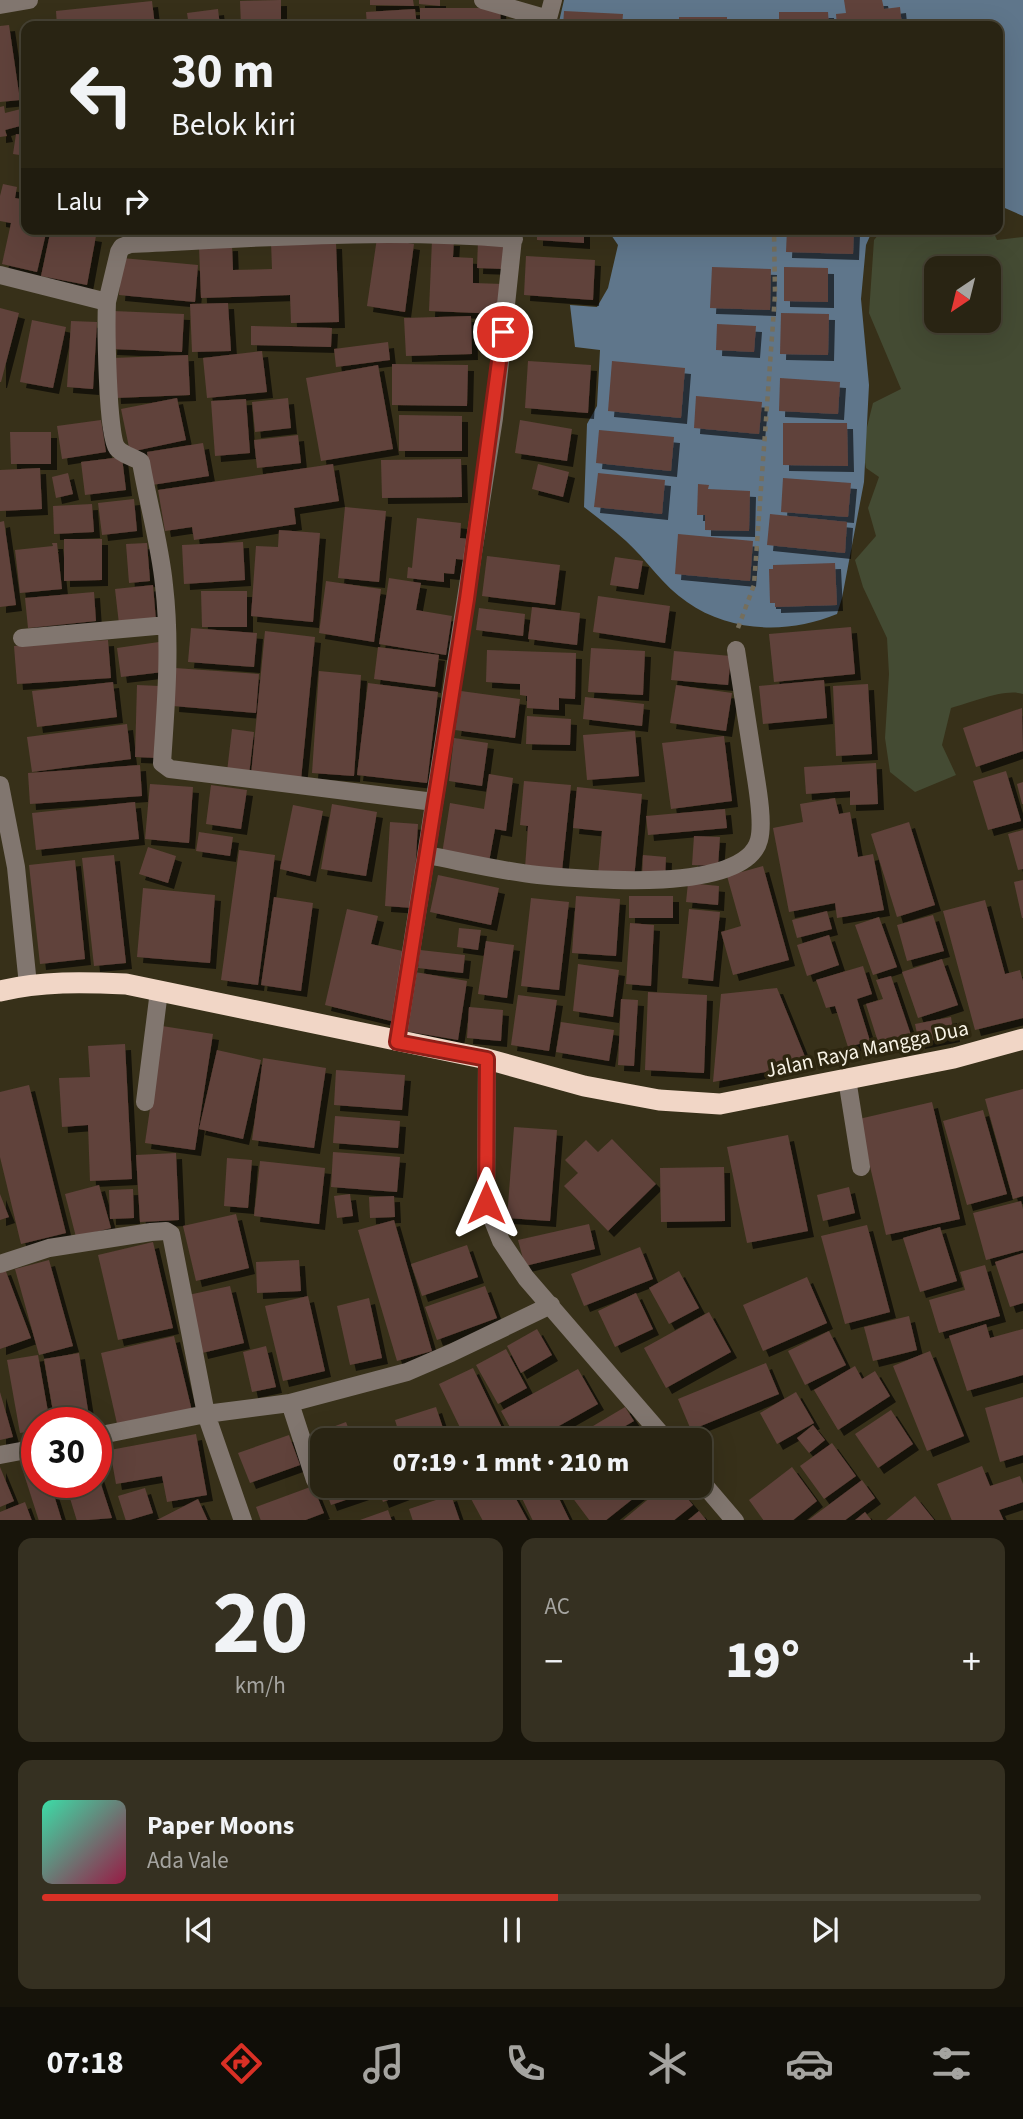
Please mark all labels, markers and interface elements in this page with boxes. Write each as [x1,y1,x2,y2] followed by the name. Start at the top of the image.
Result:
[171,37,275,107] text: 30 m
[56,49,147,140] icon: left
[171,102,296,148] text: Belok kiri
[117,182,155,220] icon: right
[56,183,103,220] text: Lalu
[924,256,1001,332] north arrow
[924,256,1001,333] map controls
[473,302,533,362] pin
[484,313,522,351] icon: arrive
[763,1013,971,1085] street label: Jalan Raya Mangga Dua
[449,1166,523,1240] position arrow
[21,1407,112,1498] speed limit sign: 30
[393,1444,629,1481] text: 07:19 · 1 mnt · 210 m
[212,1559,308,1688] text: 20
[545,1590,570,1623] text: AC
[725,1624,800,1698] text: 19°
[545,1635,563,1689] text: −
[962,1635,981,1689] text: +
[235,1669,286,1702] text: km/h
[147,1807,294,1844] text: Paper Moons
[147,1844,229,1877] text: Ada Vale
[180,1911,218,1949] icon: previous
[493,1911,531,1949] icon: pause
[806,1911,844,1949] icon: next
[217,2039,266,2088] icon: directions
[359,2039,408,2088] icon: music
[501,2039,550,2088] icon: phone
[643,2039,692,2088] icon: climate
[785,2039,834,2088] icon: car
[927,2039,976,2088] icon: filters
[47,2040,124,2086] text: 07:18

